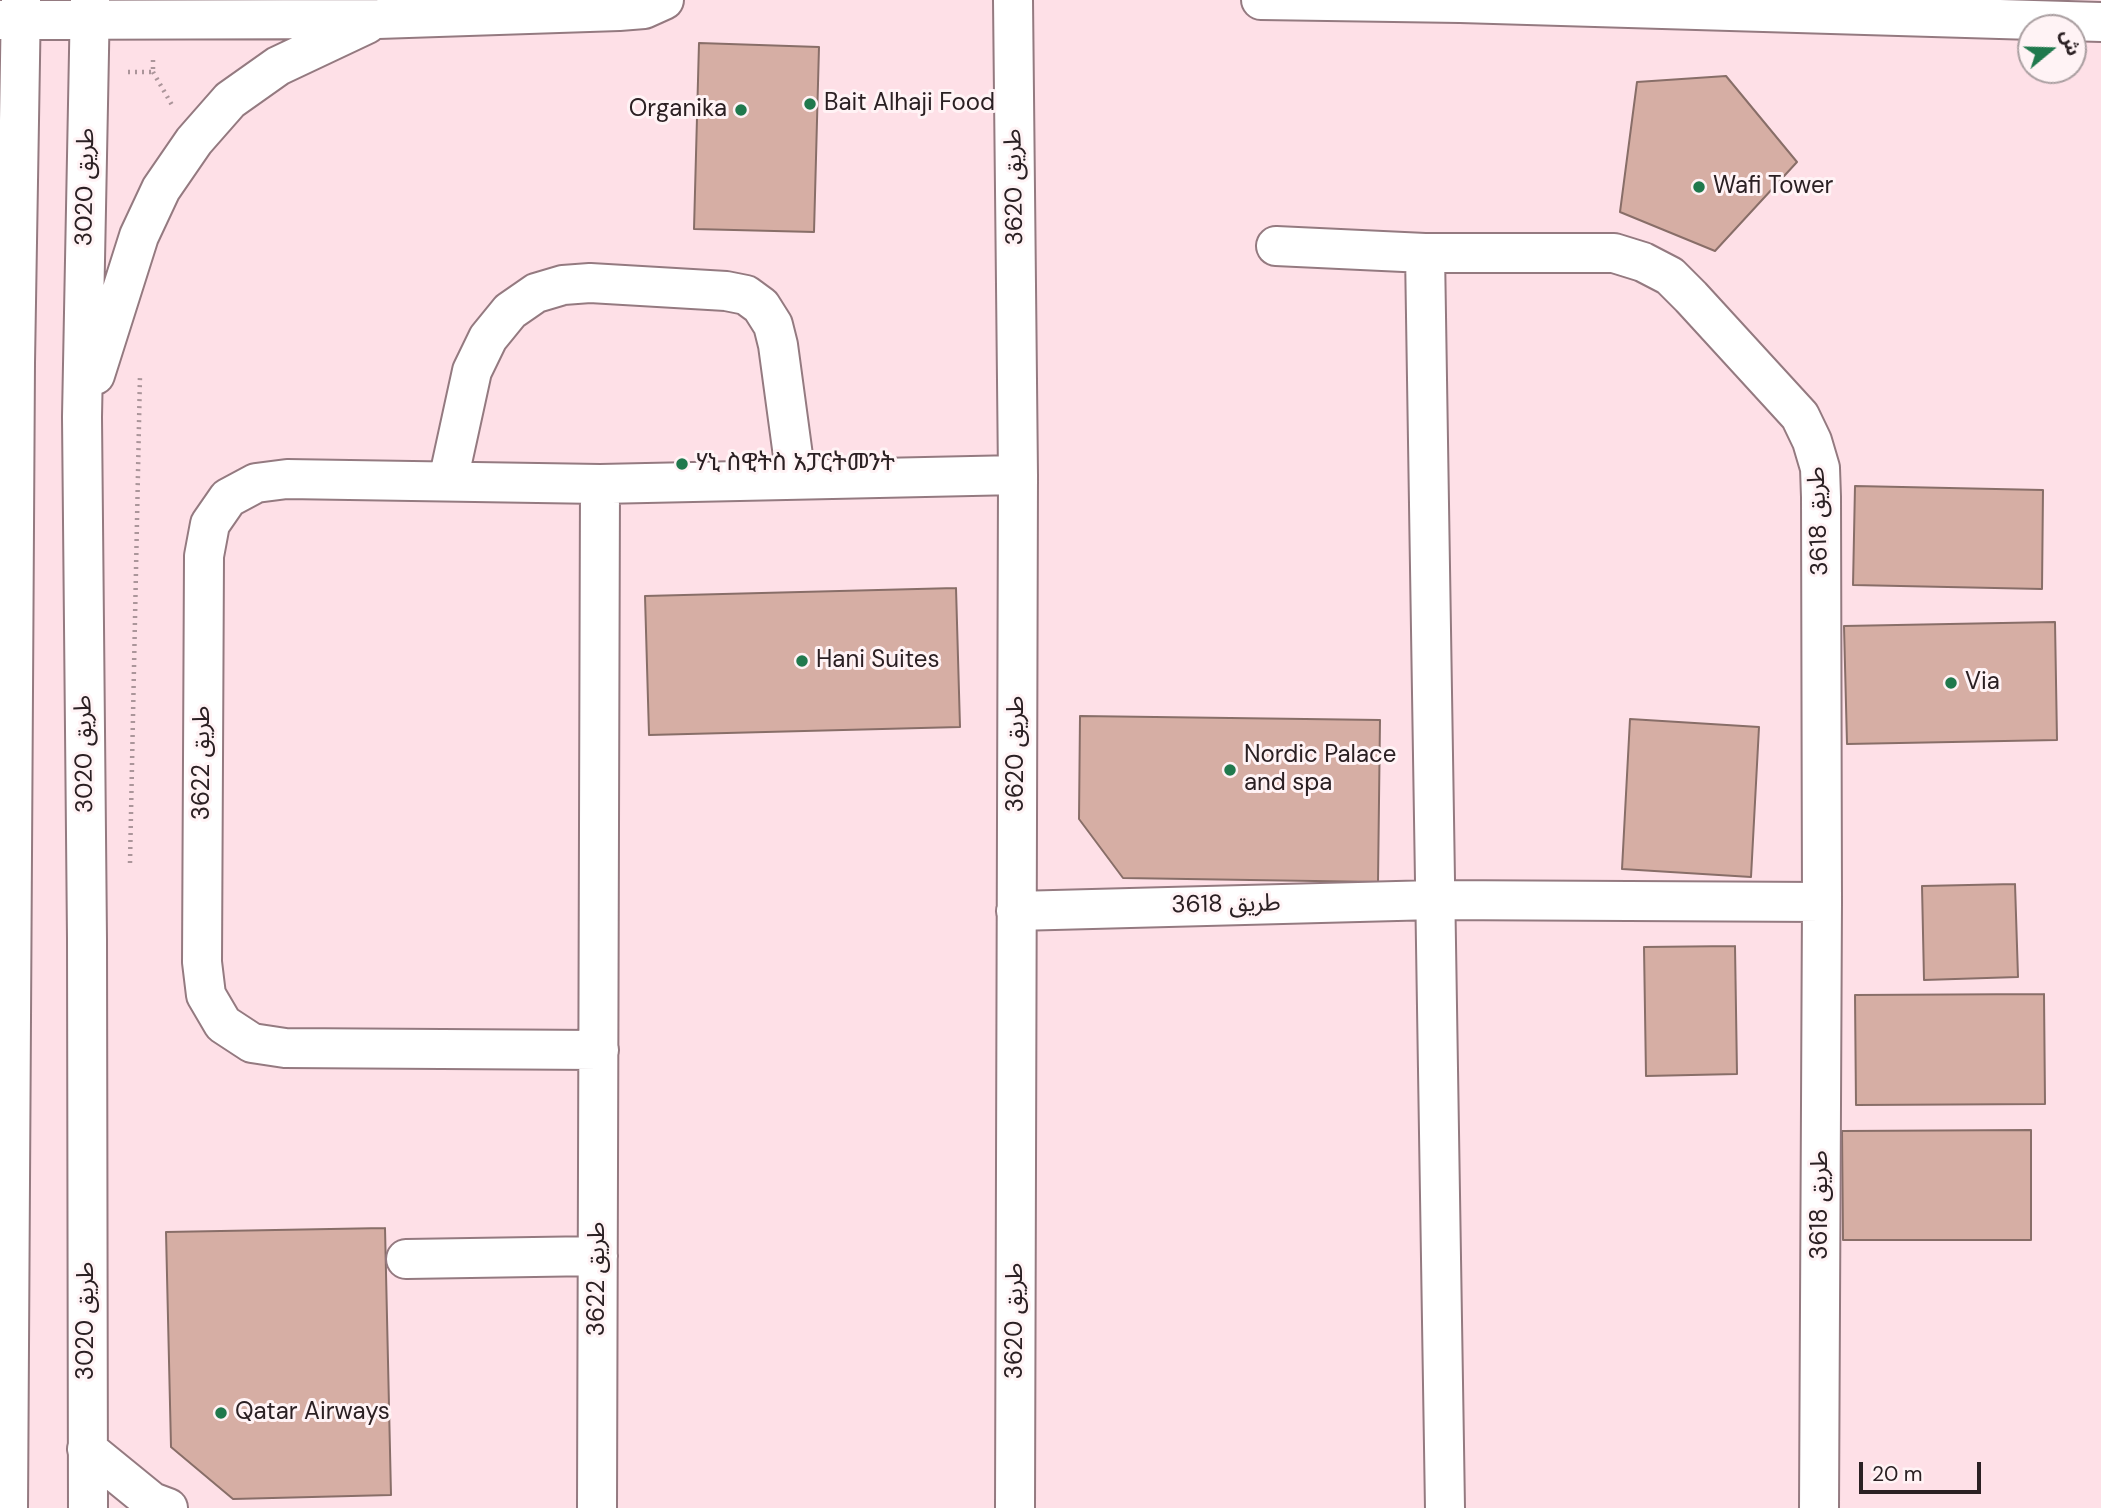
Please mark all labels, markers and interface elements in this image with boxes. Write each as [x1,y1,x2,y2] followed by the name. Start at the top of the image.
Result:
[2017,14,2087,84] north arrow
[2054,26,2086,59] text: ش
[824,90,995,118] place label: Bait Alhaji Food
[629,96,727,124] place label: Organika
[802,96,818,112] marker: Bait Alhaji Food
[733,102,749,118] marker: Organika
[71,128,101,246] street label: طريق 3020
[1000,128,1030,246] street label: طريق 3620
[1713,173,1833,201] place label: Wafi Tower
[1691,179,1707,195] marker: Wafi Tower
[696,450,895,478] place label: ሃኒ ስዊትስ አፓርትመንት
[674,456,690,472] marker: ሃኒ ስዊትስ አፓርትመንት
[1803,466,1835,576] street label: طريق 3618
[816,647,940,675] place label: Hani Suites
[794,653,810,669] marker: Hani Suites
[1965,669,2000,697] place label: Via
[1943,675,1959,691] marker: Via
[70,695,100,813] street label: طريق 3020
[1003,696,1031,812] street label: طريق 3620
[189,706,217,820] street label: طريق 3622
[1244,742,1396,798] place label: Nordic Palace and spa
[1222,762,1238,778] marker: Nordic Palace and spa
[1171,890,1281,920] street label: طريق 3618
[1807,1150,1835,1260] street label: طريق 3618
[584,1222,612,1336] street label: طريق 3622
[73,1262,101,1380] street label: طريق 3020
[1002,1263,1030,1379] street label: طريق 3620
[235,1399,390,1427] place label: Qatar Airways
[213,1405,229,1421] marker: Qatar Airways
[1863,1448,1986,1492] scale bar
[1872,1460,1923,1488] text: 20 m

